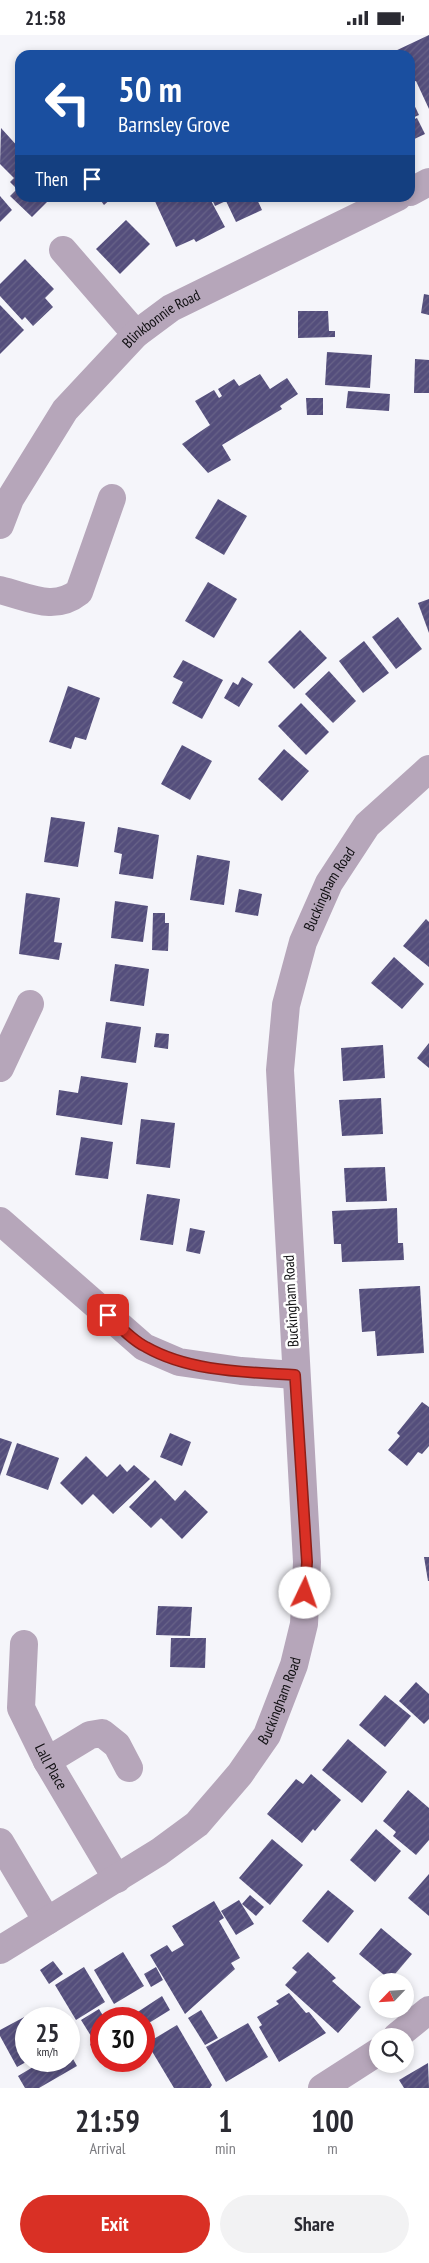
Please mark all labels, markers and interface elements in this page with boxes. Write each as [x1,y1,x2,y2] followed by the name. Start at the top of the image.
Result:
[25,6,66,30] text: 21:58
[118,66,182,112] text: 50 m
[35,70,100,135] icon: left
[118,110,230,138] text: Barnsley Grove
[78,165,106,193] icon: arrive
[35,167,68,191] text: Then
[118,285,203,352] street label: Blinkbonnie Road
[299,843,359,934] street label: Buckingham Road
[279,1254,302,1348] street label: Buckingham Road
[87,1294,129,1336] pin
[94,1301,122,1329] icon: arrive
[278,1566,330,1618] position arrow
[253,1655,305,1748] street label: Buckingham Road
[31,1740,72,1793] street label: Lall Place
[369,1973,414,2017] north arrow
[369,1973,414,2073] map controls
[90,2007,155,2072] speed limit sign: 30
[36,2017,59,2049] text: 25
[369,2028,414,2073] button: search
[37,2044,58,2059] text: km/h
[75,2101,140,2140] text: 21:59
[218,2101,233,2140] text: 1
[311,2101,354,2140] text: 100
[89,2138,126,2158] text: Arrival
[215,2138,236,2158] text: min
[327,2138,338,2158] text: m
[20,2195,210,2253] button: Exit
[220,2195,409,2253] button: Share

